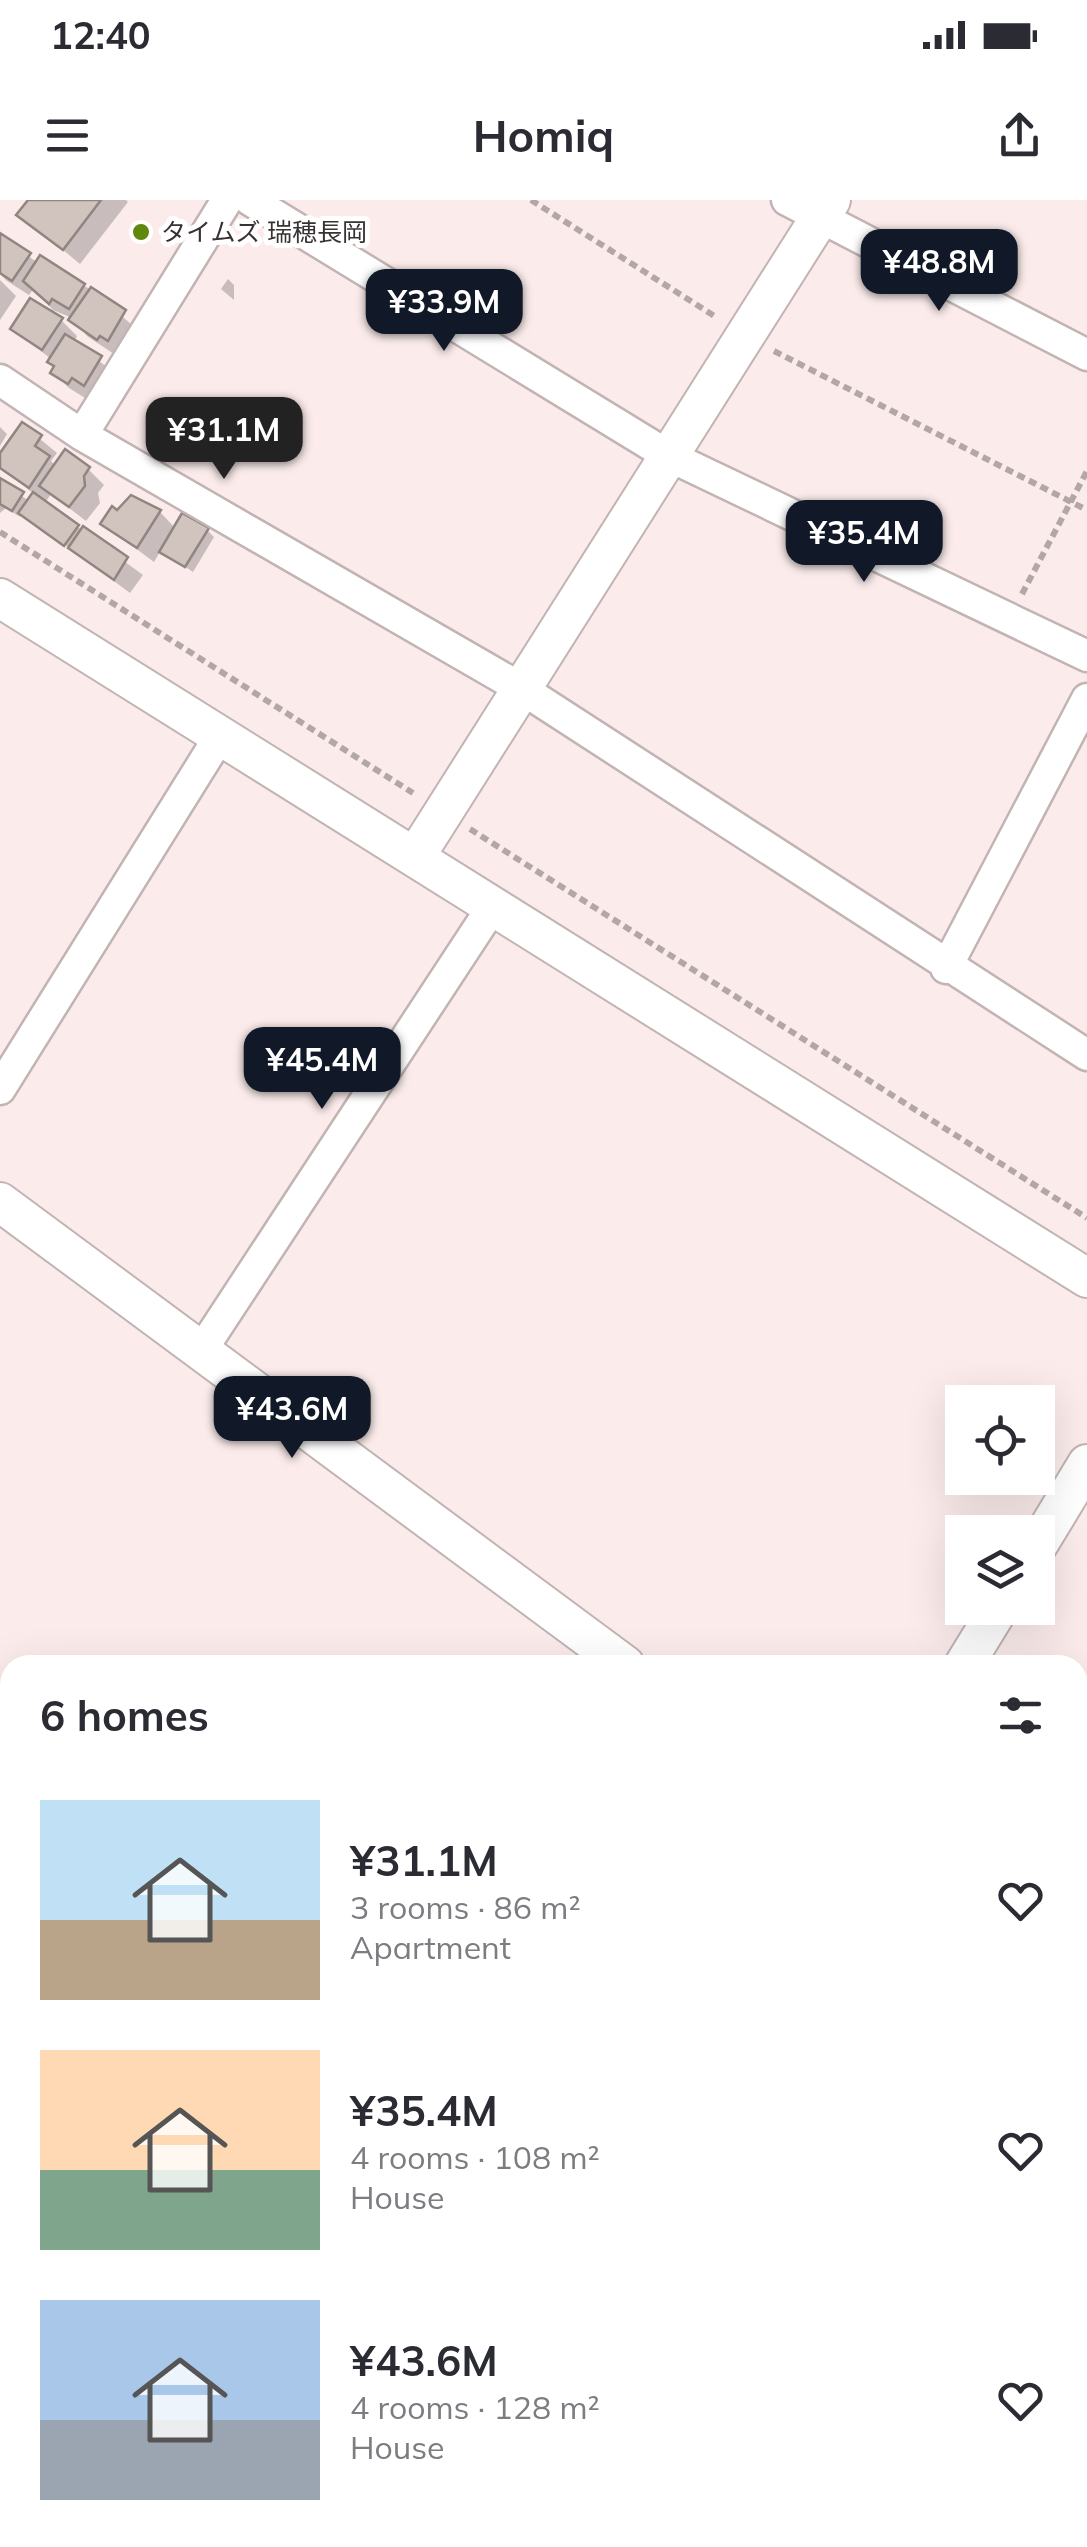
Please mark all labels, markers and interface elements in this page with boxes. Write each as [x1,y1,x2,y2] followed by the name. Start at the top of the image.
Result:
[50,11,151,59] text: 12:40
[473,107,614,163] text: Homiq
[40,108,95,163] icon: menu
[992,108,1047,163] icon: share
[161,216,367,247] place label: タイムズ 瑞穂長岡
[130,221,152,243] marker: タイムズ 瑞穂長岡
[858,229,1020,314] pin: ¥48.8M
[883,241,995,281] text: ¥48.8M
[363,269,525,354] pin: ¥33.9M
[388,281,500,321] text: ¥33.9M
[143,397,305,482] pin: ¥31.1M
[168,409,280,449] text: ¥31.1M
[783,500,945,585] pin: ¥35.4M
[808,512,920,552] text: ¥35.4M
[241,1027,403,1112] pin: ¥45.4M
[266,1039,378,1079] text: ¥45.4M
[211,1376,373,1461] pin: ¥43.6M
[945,1385,1055,1625] map controls
[945,1385,1055,1495] button: locate
[236,1388,348,1428] text: ¥43.6M
[945,1515,1055,1625] button: layers
[993,1688,1048,1743] icon: filters
[40,1689,209,1742] text: 6 homes
[350,1834,498,1887] text: ¥31.1M
[120,1840,240,1960] icon: home
[993,1873,1048,1928] icon: heart
[350,1887,581,1927] text: 3 rooms · 86 m²
[350,1927,511,1967] text: Apartment
[350,2084,498,2137] text: ¥35.4M
[120,2090,240,2210] icon: home
[993,2123,1048,2178] icon: heart
[350,2137,600,2177] text: 4 rooms · 108 m²
[350,2177,445,2217] text: House
[350,2334,498,2387] text: ¥43.6M
[120,2340,240,2460] icon: home
[993,2373,1048,2428] icon: heart
[350,2387,600,2427] text: 4 rooms · 128 m²
[350,2427,445,2467] text: House

